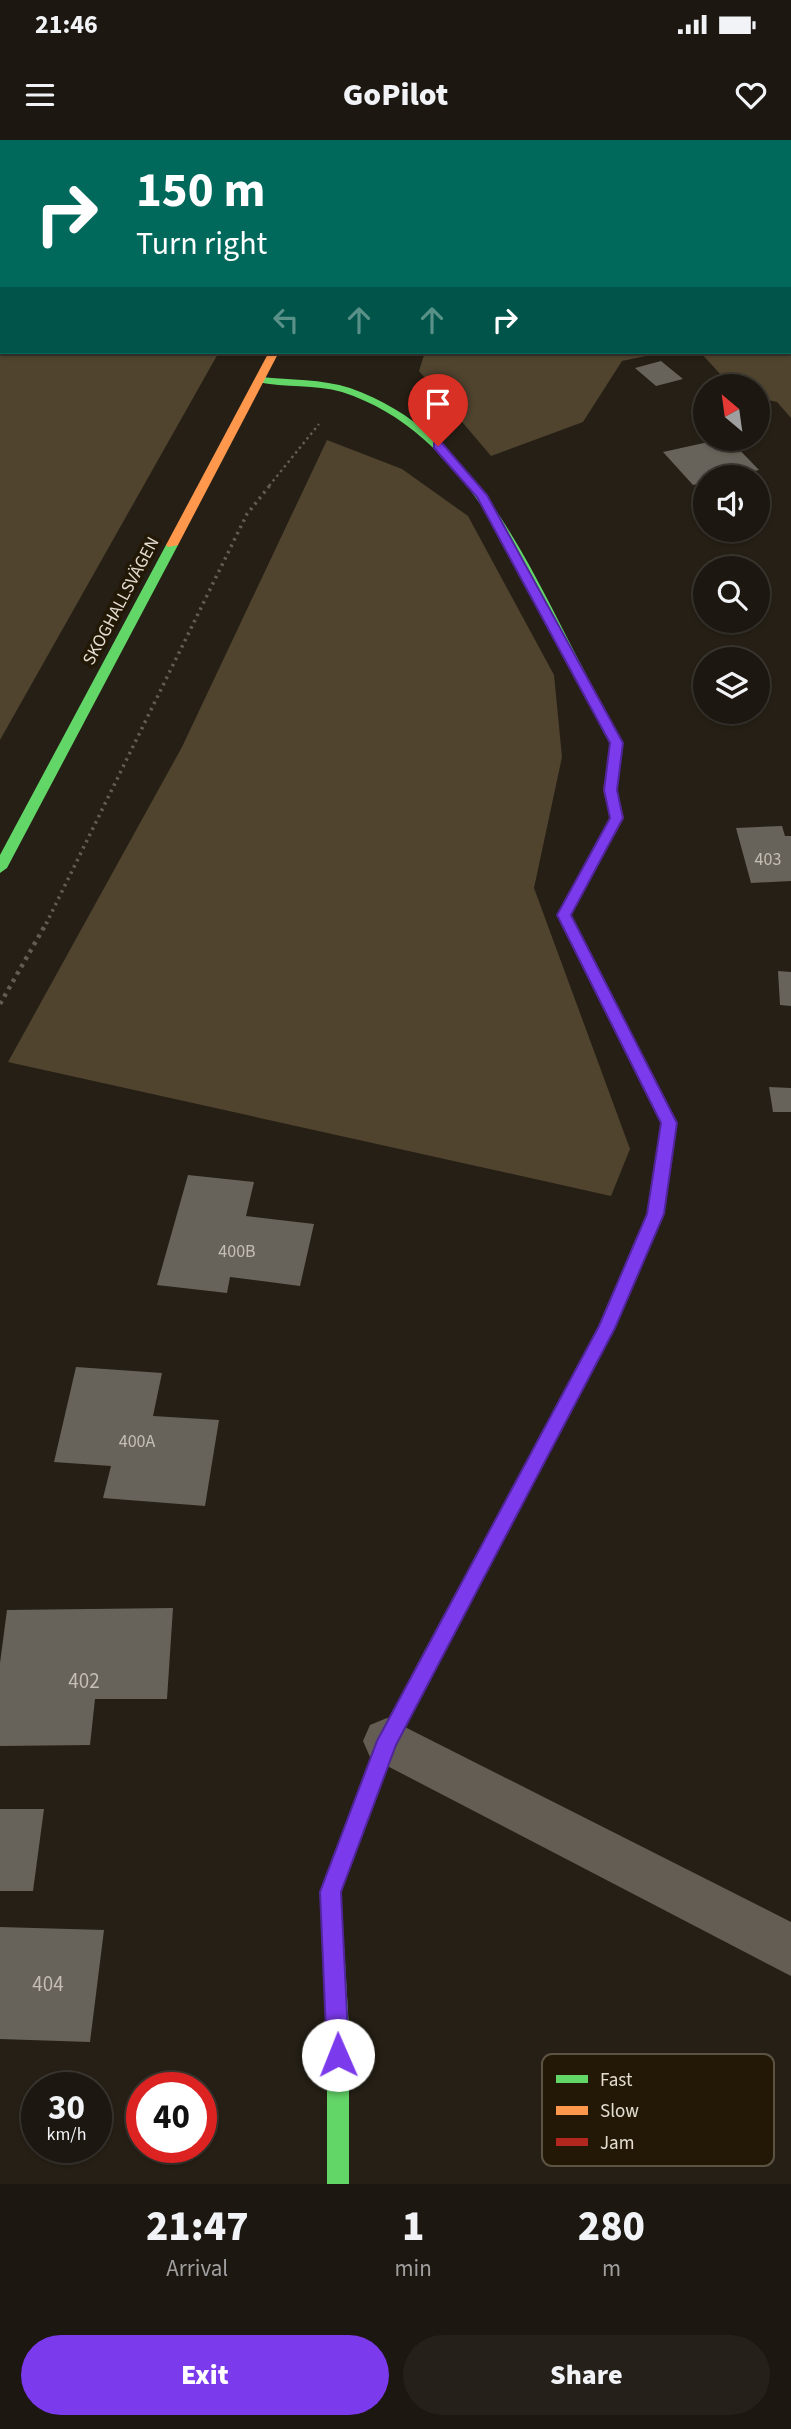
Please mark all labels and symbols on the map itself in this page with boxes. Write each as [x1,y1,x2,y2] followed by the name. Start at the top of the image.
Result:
[408,374,468,446] pin
[693,374,770,452] north arrow
[77,533,165,669] street label: SKOGHALLSVÄGEN
[755,847,781,872] house number: 403
[218,1239,256,1264] house number: 400B
[119,1429,156,1454] house number: 400A
[68,1666,100,1696] house number: 402
[32,1969,64,1999] house number: 404
[301,2018,375,2092] position arrow
[542,2054,774,2166] legend
[600,2067,633,2094] text: Fast
[126,2072,217,2163] speed limit sign: 40
[600,2098,639,2125] text: Slow
[600,2130,634,2157] text: Jam

